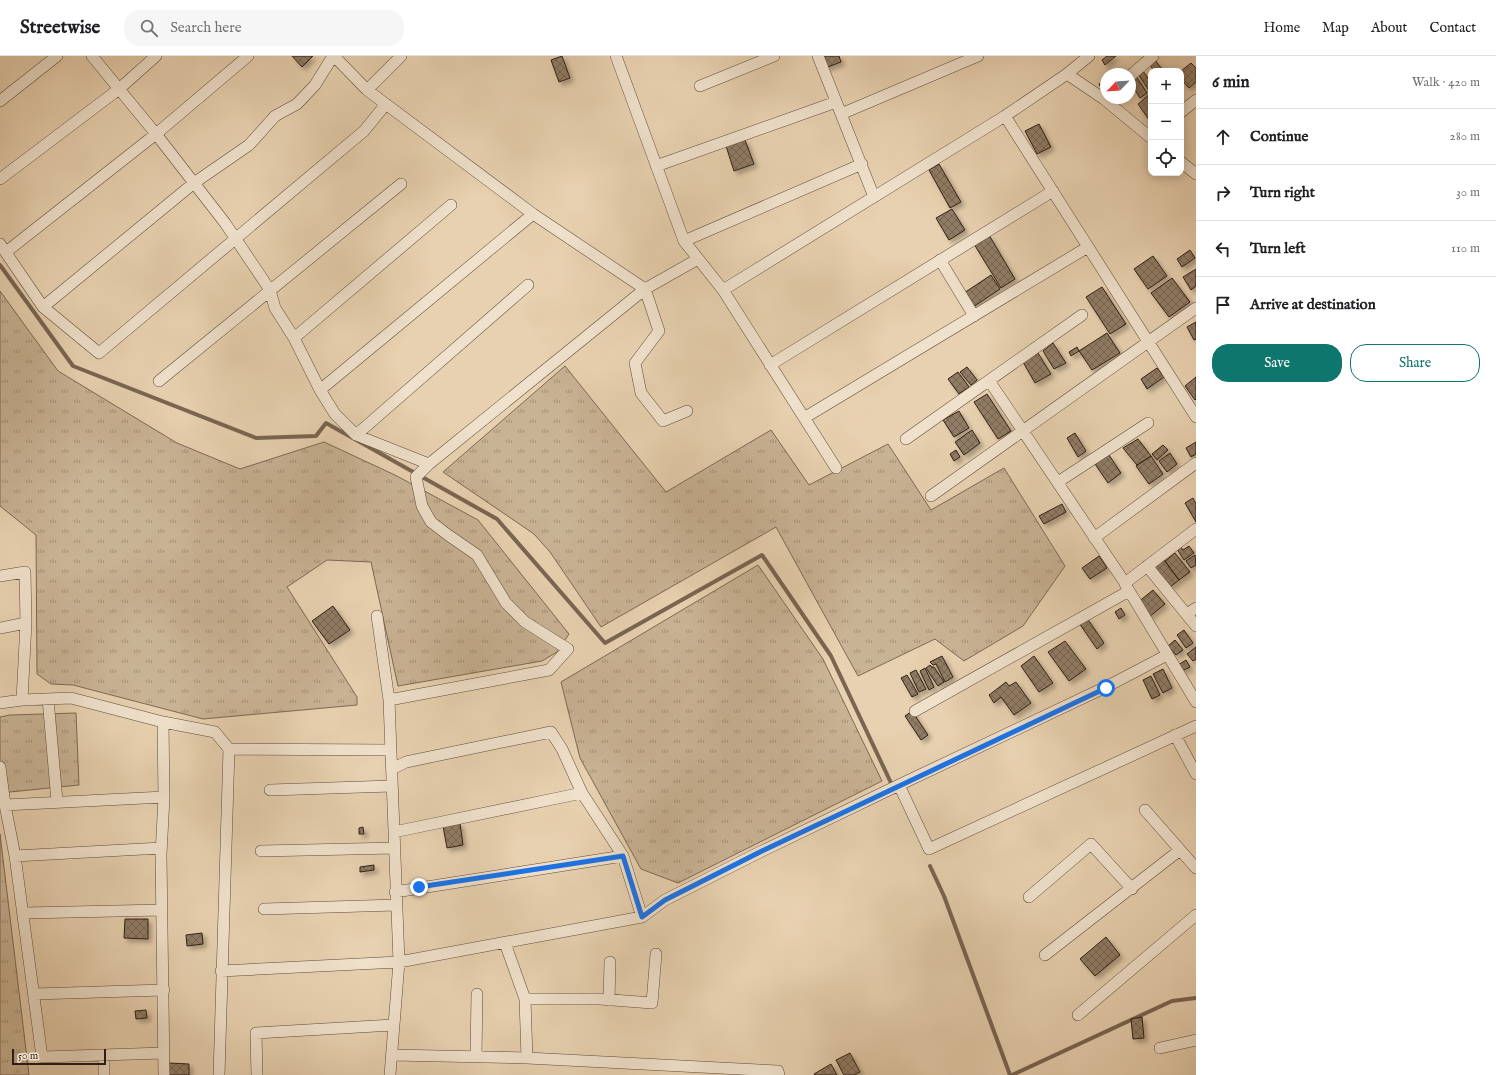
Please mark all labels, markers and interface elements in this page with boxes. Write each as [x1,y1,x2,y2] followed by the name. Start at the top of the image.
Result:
[124,10,404,46] search box
[20,16,100,40] text: Streetwise
[138,17,160,39] icon: search
[170,18,242,37] text: Search here
[1264,19,1300,37] text: Home
[1322,19,1349,37] text: Map
[1371,19,1407,37] text: About
[1429,19,1476,37] text: Contact
[1100,68,1136,104] north arrow
[1148,68,1184,176] map controls
[1148,68,1184,104] button: +
[1212,72,1250,93] text: 6 min
[1412,74,1480,91] text: Walk · 420 m
[1148,104,1184,140] button: −
[1212,126,1234,148] icon: ahead
[1250,127,1308,146] text: Continue
[1450,128,1480,145] text: 280 m
[1148,140,1184,176] button: locate
[1212,182,1234,204] icon: right
[1250,183,1315,202] text: Turn right
[1456,184,1480,201] text: 30 m
[1212,238,1234,260] icon: left
[1250,239,1306,258] text: Turn left
[1451,240,1480,257] text: 110 m
[1212,294,1234,316] icon: arrive
[1250,295,1376,314] text: Arrive at destination
[1212,344,1342,382] button: Save
[1350,344,1480,382] button: Share
[1097,679,1115,697] route start
[410,878,428,896] route end
[12,1047,106,1066] scale bar
[18,1049,38,1063] text: 50 m

